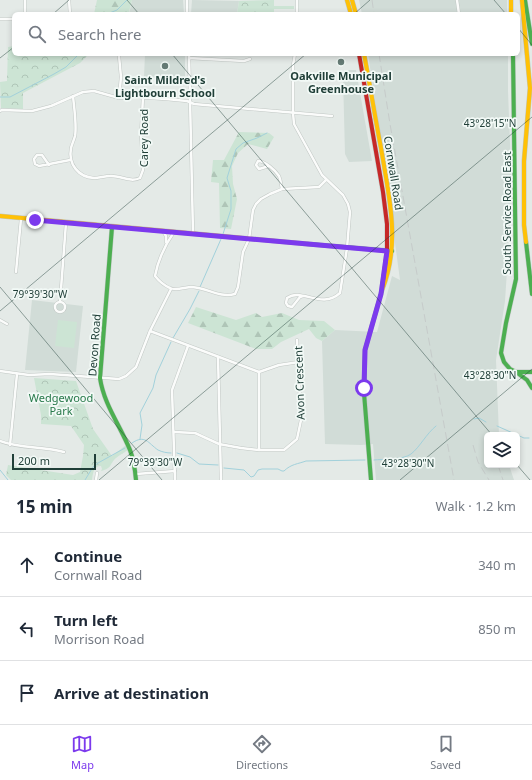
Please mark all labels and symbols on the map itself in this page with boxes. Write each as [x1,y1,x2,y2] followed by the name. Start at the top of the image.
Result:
[336,57,346,67] marker: Oakville Municipal Greenhouse
[160,61,170,71] marker: Saint Mildred's Lightbourn School
[290,68,392,96] place label: Oakville Municipal Greenhouse
[115,72,215,100] place label: Saint Mildred's Lightbourn School
[136,109,151,167] street label: Carey Road
[464,116,516,130] text: 43°28'15"N
[381,135,407,211] street label: Cornwall Road
[499,151,514,275] street label: South Service Road East
[26,211,44,229] route end
[13,287,68,301] text: 79°39'30"W
[84,313,104,377] street label: Devon Road
[290,346,308,420] street label: Avon Crescent
[464,368,516,382] text: 43°28'30"N
[355,379,373,397] route start
[29,390,93,418] park label: Wedgewood Park
[12,452,96,471] scale bar
[128,455,183,469] text: 79°39'30"W
[382,456,434,470] text: 43°28'30"N

